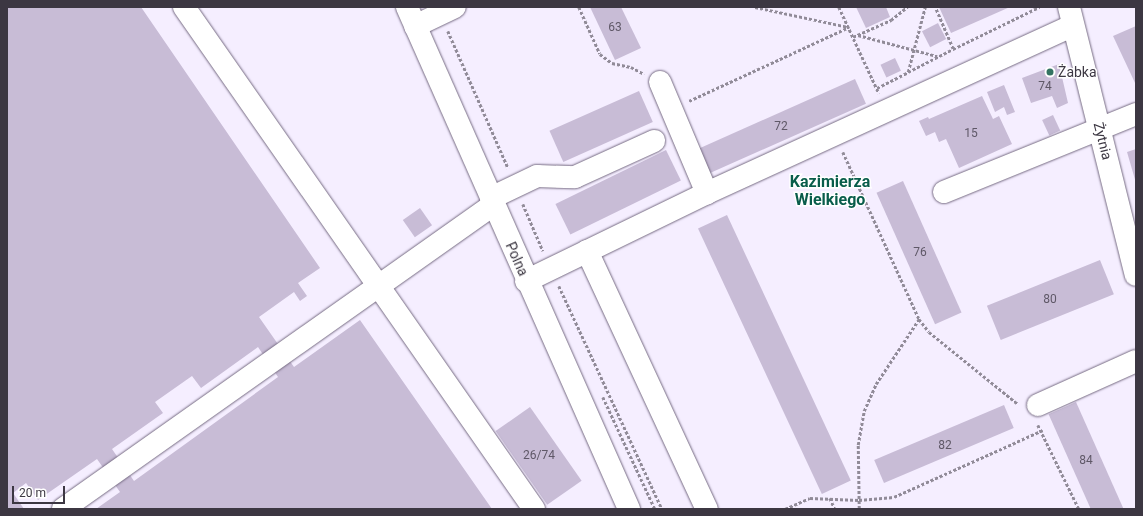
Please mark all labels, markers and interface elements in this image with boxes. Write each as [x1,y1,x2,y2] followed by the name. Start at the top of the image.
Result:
[608,21,622,35] house number: 63
[1058,64,1097,80] place label: Żabka
[1045,67,1055,77] marker: Żabka
[1038,80,1052,94] house number: 74
[774,120,788,134] house number: 72
[1090,120,1116,162] street label: Żytnia
[964,127,978,141] house number: 15
[790,172,870,210] district label: Kazimierza Wielkiego
[502,239,532,279] street label: Polna
[913,246,927,260] house number: 76
[1043,293,1057,307] house number: 80
[938,439,952,453] house number: 82
[523,449,555,463] house number: 26/74
[1079,454,1093,468] house number: 84
[14,478,67,504] scale bar
[19,486,46,500] text: 20 m

